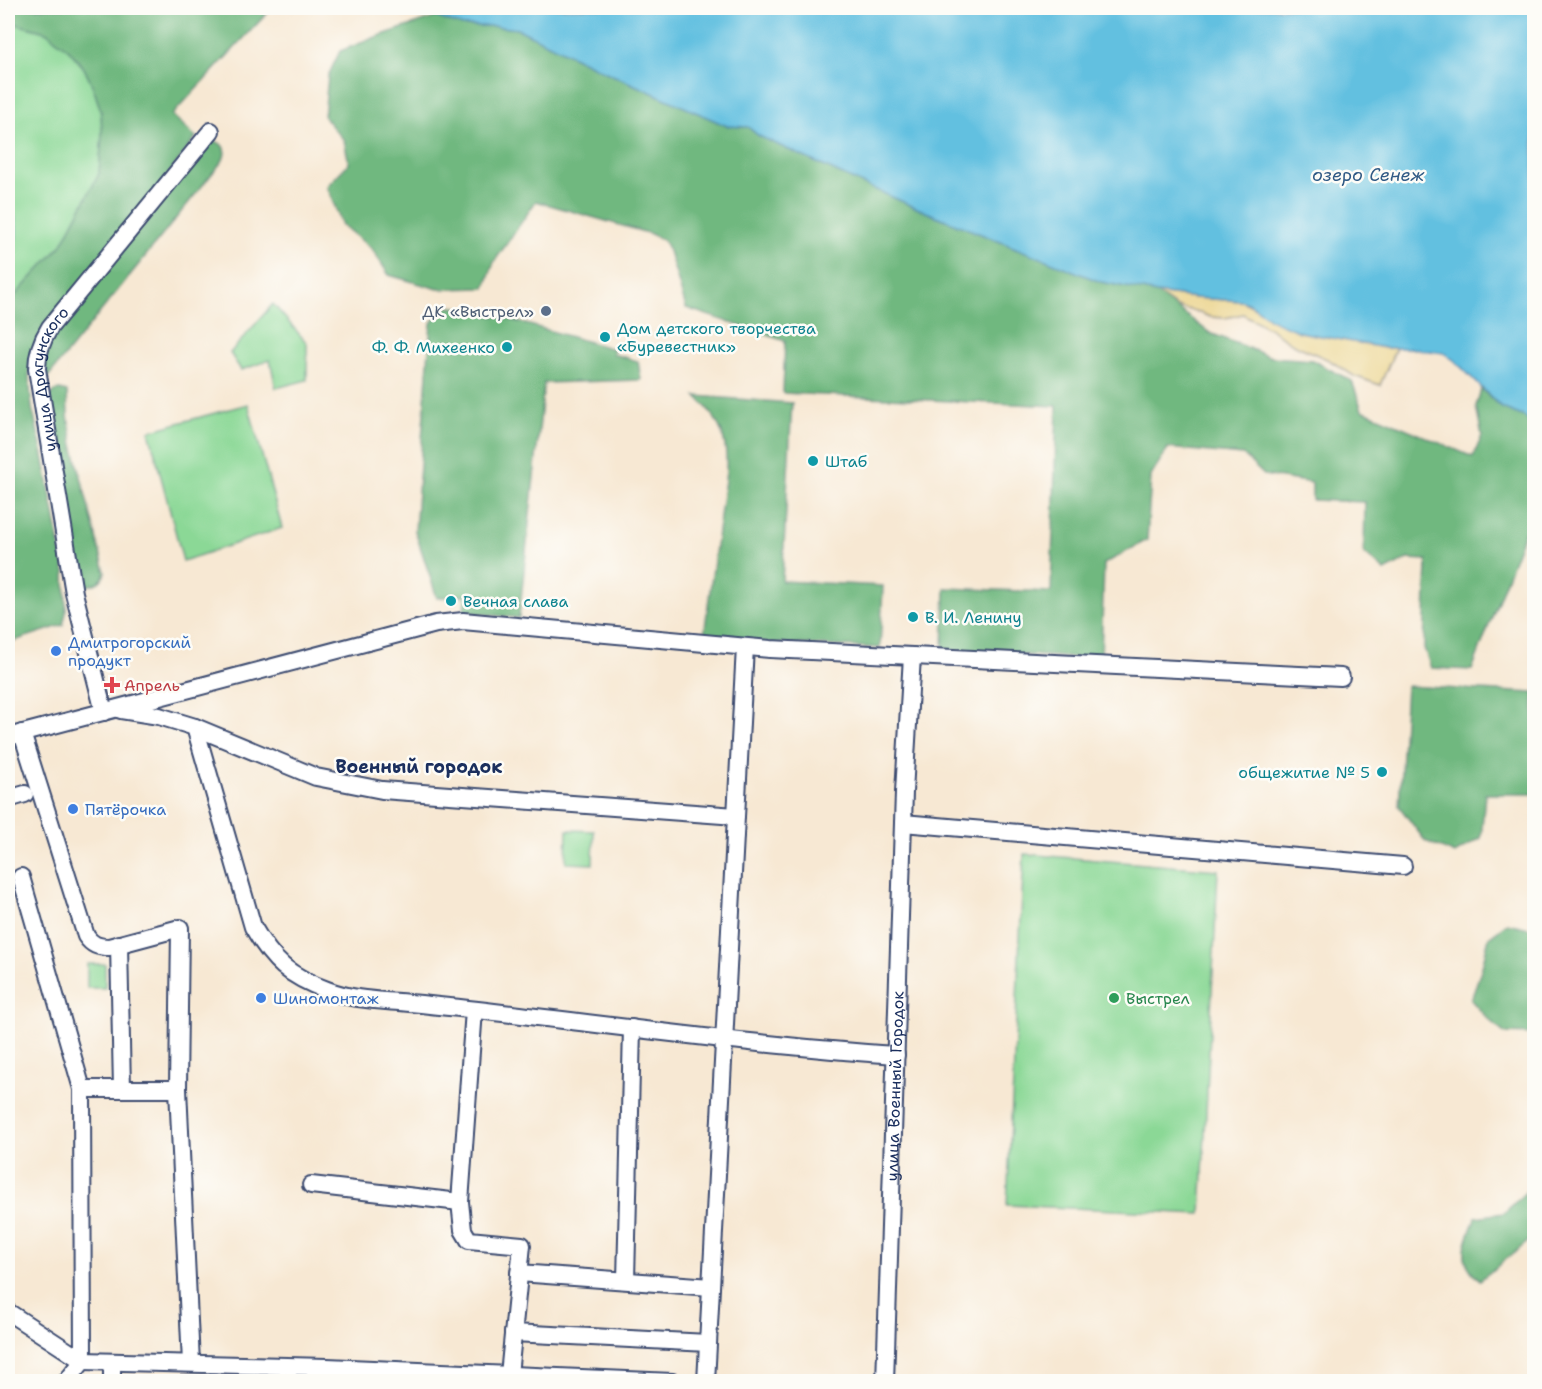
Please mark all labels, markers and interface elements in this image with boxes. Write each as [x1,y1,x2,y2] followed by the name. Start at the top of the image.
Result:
[1312,163,1425,187] water label: озеро Сенеж
[422,301,534,322] place label: ДК «Выстрел»
[27,302,74,453] street label: улица Драгунского
[539,304,553,318] marker: ДК «Выстрел»
[617,318,816,357] place label: Дом детского творчества «Буревестник»
[598,330,612,344] marker: Дом детского творчества «Буревестник»
[372,337,495,358] place label: Ф. Ф. Михеенко
[500,340,514,354] marker: Ф. Ф. Михеенко
[825,451,867,472] place label: Штаб
[806,454,820,468] marker: Штаб
[463,591,569,612] place label: Вечная слава
[444,594,458,608] marker: Вечная слава
[925,607,1022,628] place label: В. И. Ленину
[906,610,920,624] marker: В. И. Ленину
[68,632,191,671] place label: Дмитрогорский продукт
[49,644,63,658] marker: Дмитрогорский продукт
[124,675,180,696] place label: Апрель
[105,678,119,692] marker: Апрель
[335,755,503,779] district label: Военный городок
[1238,762,1370,783] place label: общежитие № 5
[1375,765,1389,779] marker: общежитие № 5
[85,799,166,820] place label: Пятёрочка
[66,802,80,816] marker: Пятёрочка
[273,988,379,1009] place label: Шиномонтаж
[1126,988,1190,1009] place label: Выстрел
[881,990,909,1182] street label: улица Военный Городок
[254,991,268,1005] marker: Шиномонтаж
[1107,991,1121,1005] marker: Выстрел

